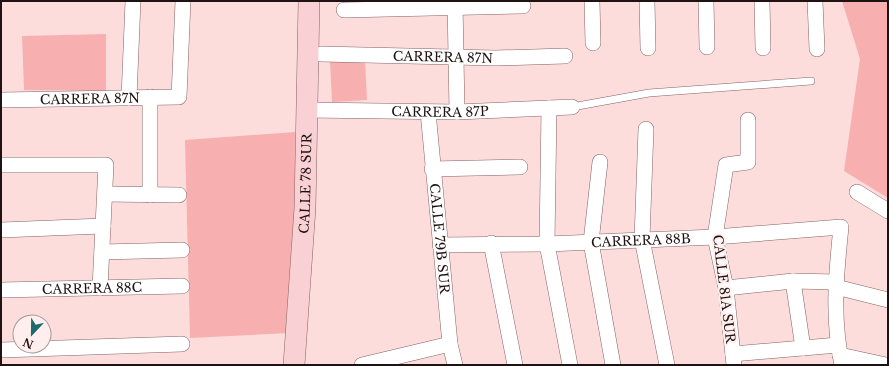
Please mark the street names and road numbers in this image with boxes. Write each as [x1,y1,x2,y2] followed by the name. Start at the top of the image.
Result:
[393,47,493,66] street label: CARRERA 87N
[40,89,140,108] street label: CARRERA 87N
[391,102,489,121] street label: CARRERA 87P
[295,132,315,234] street label: CALLE 78 SUR
[426,182,454,295] street label: CALLE 79B SUR
[591,230,691,251] street label: CARRERA 88B
[709,234,739,345] street label: CALLE 81A SUR
[42,278,142,298] street label: CARRERA 88C

